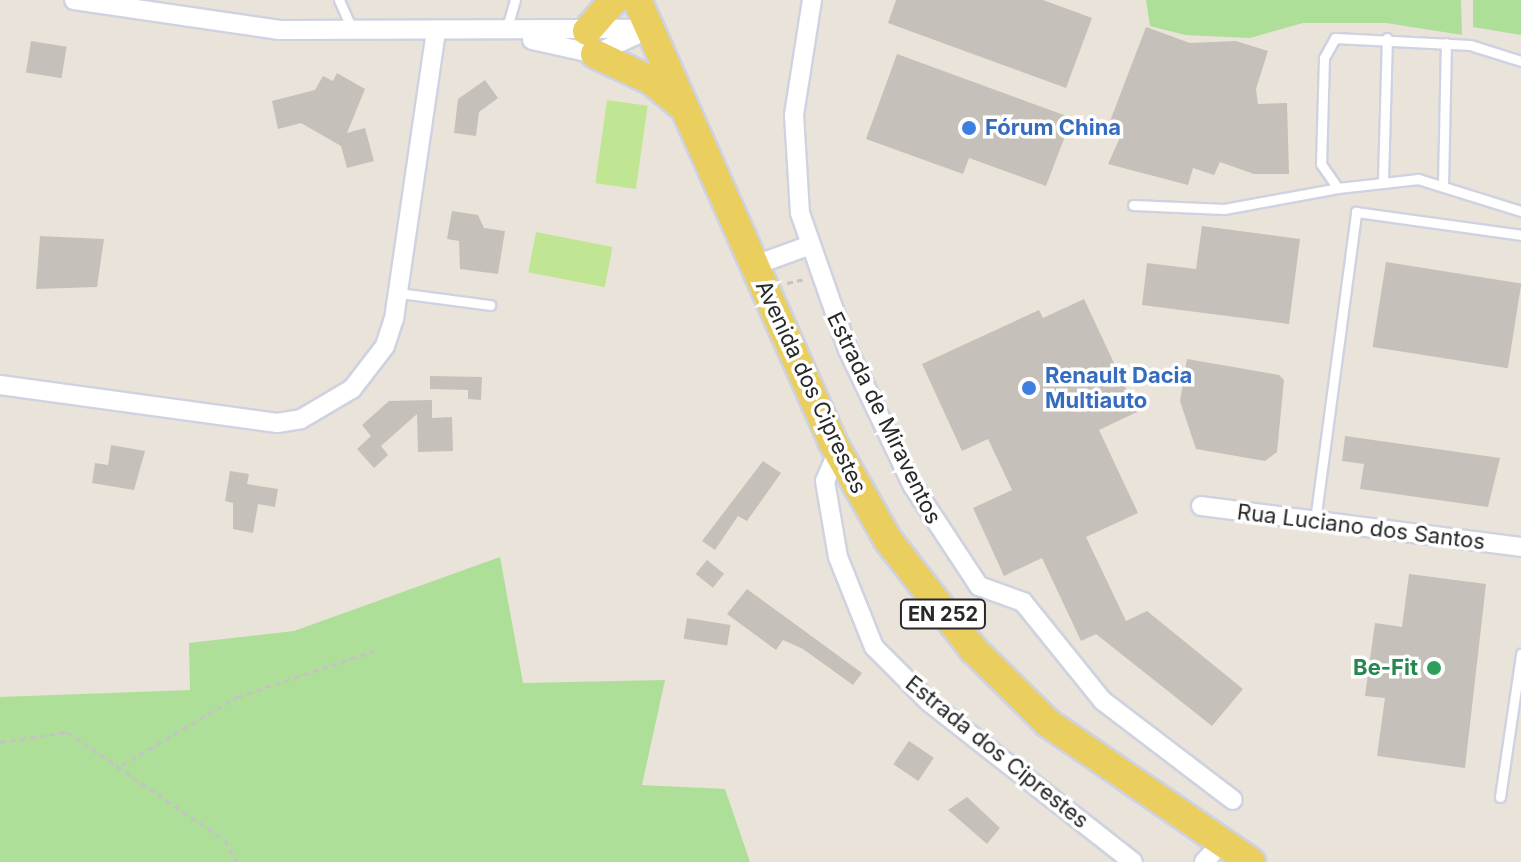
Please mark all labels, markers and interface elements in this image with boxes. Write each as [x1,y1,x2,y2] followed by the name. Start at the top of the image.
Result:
[985,115,1121,141] place label: Fórum China
[960,119,978,137] marker: Fórum China
[750,276,872,498] street label: Avenida dos Ciprestes
[821,308,947,528] street label: Estrada de Miraventos
[1045,362,1192,414] place label: Renault Dacia Multiauto
[1020,379,1038,397] marker: Renault Dacia Multiauto
[1236,499,1486,555] street label: Rua Luciano dos Santos
[899,598,987,630] road number: EN 252
[1353,655,1418,681] place label: Be-Fit
[1425,659,1443,677] marker: Be-Fit
[900,670,1094,834] street label: Estrada dos Ciprestes

